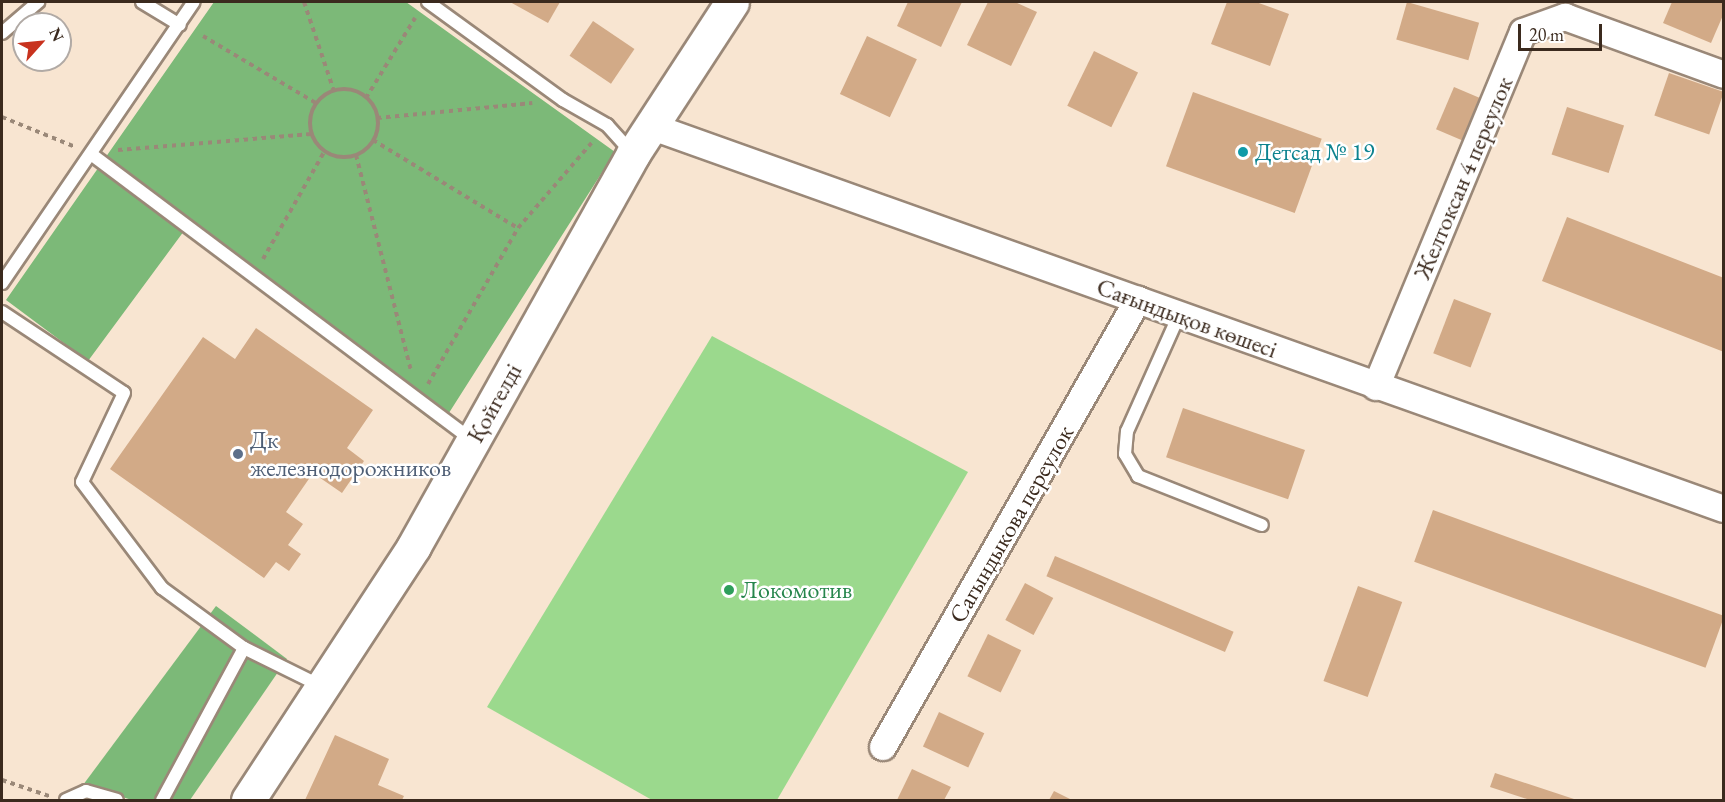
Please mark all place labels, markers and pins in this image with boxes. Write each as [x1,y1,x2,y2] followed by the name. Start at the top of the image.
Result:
[1255,138,1374,166] place label: Детсад № 19
[1236,145,1250,159] marker: Детсад № 19
[250,426,451,482] place label: Дк железнодорожников
[231,447,245,461] marker: Дк железнодорожников
[741,576,852,604] place label: Локомотив
[722,583,736,597] marker: Локомотив

